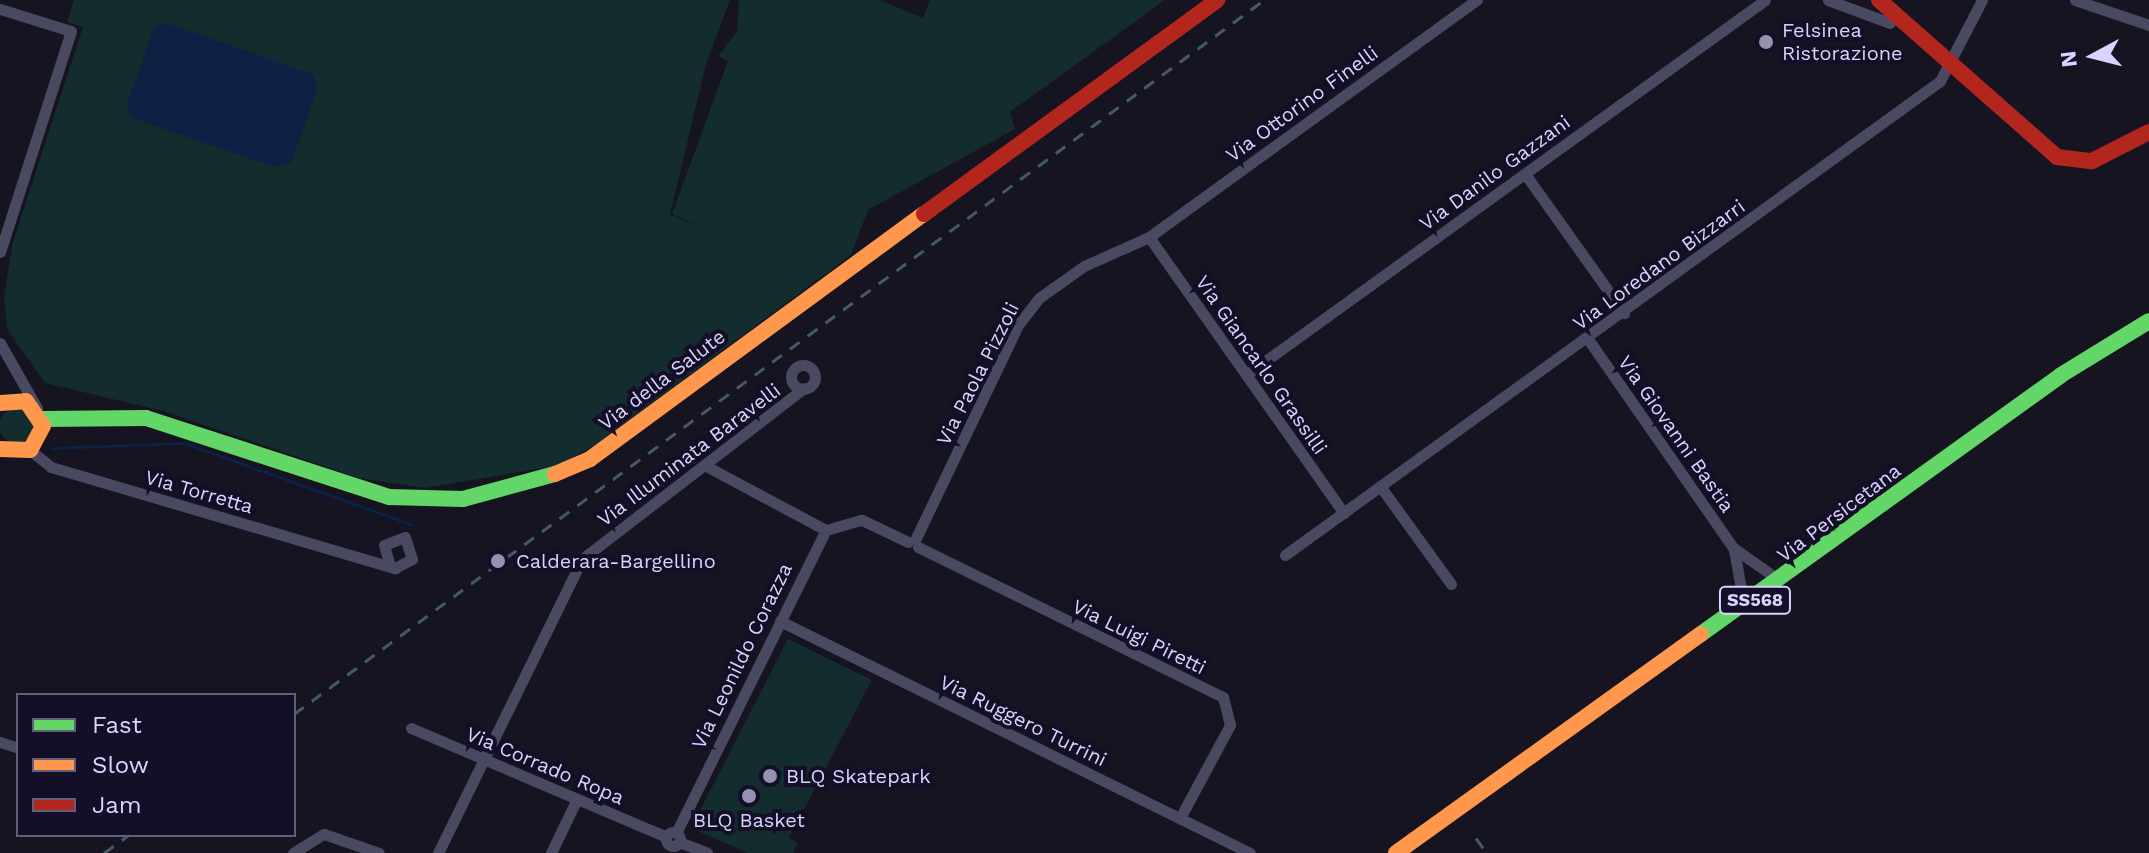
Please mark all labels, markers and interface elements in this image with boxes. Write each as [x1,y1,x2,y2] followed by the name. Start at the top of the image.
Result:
[2053,16,2133,96] north arrow
[1782,18,1903,65] place label: Felsinea Ristorazione
[1757,33,1775,51] marker: Felsinea Ristorazione
[1221,41,1383,167] street label: Via Ottorino Finelli
[2055,49,2082,69] text: N
[1415,110,1575,236] street label: Via Danilo Gazzani
[1568,194,1750,336] street label: Via Loredano Bizzarri
[1190,271,1332,459] street label: Via Giancarlo Grassilli
[931,298,1025,450] street label: Via Paola Pizzoli
[594,324,730,436] street label: Via della Salute
[1613,351,1739,517] street label: Via Giovanni Bastia
[592,378,786,532] street label: Via Illuminata Baravelli
[1772,458,1906,568] street label: Via Persicetana
[142,465,256,519] street label: Via Torretta
[516,549,716,573] place label: Calderara-Bargellino
[487,550,509,572] marker: Calderara-Bargellino
[686,559,798,753] street label: Via Leonildo Corazza
[1717,586,1793,614] road number: SS568
[1068,594,1210,680] street label: Via Luigi Piretti
[935,670,1111,772] street label: Via Ruggero Turrini
[16,693,296,837] legend
[92,711,142,739] text: Fast
[462,722,628,810] street label: Via Corrado Ropa
[92,751,149,779] text: Slow
[786,764,930,788] place label: BLQ Skatepark
[761,767,779,785] marker: BLQ Skatepark
[740,787,758,805] marker: BLQ Basket
[92,791,142,819] text: Jam
[693,808,805,832] place label: BLQ Basket

